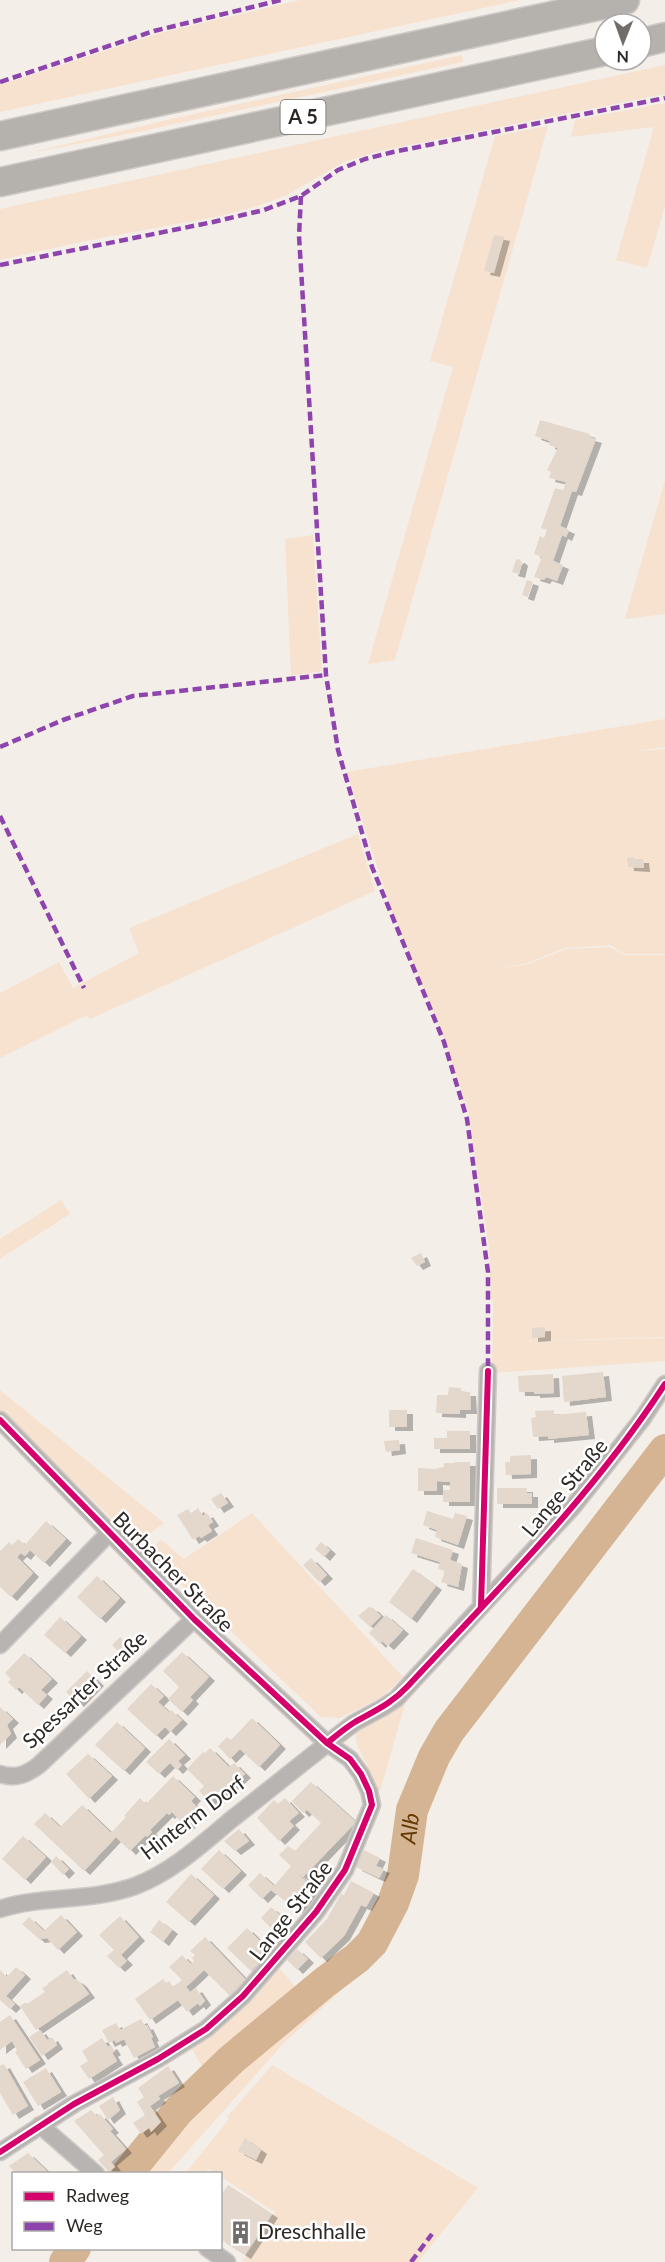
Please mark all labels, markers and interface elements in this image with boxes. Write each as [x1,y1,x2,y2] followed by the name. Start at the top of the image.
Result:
[593,12,653,72] north arrow
[616,48,629,67] text: N
[280,100,326,134] road number: A 5
[516,1433,612,1541] street label: Lange Straße
[109,1506,239,1636] street label: Burbacher Straße
[17,1625,151,1753] street label: Spessarter Straße
[135,1769,250,1864] street label: Hinterm Dorf
[393,1811,424,1846] water label: Alb
[243,1855,337,1965] street label: Lange Straße
[12,2172,222,2250] legend
[66,2184,129,2206] text: Radweg
[66,2214,103,2236] text: Weg
[258,2218,366,2243] place label: Dreschhalle
[227,2219,253,2245] building icon: Dreschhalle

